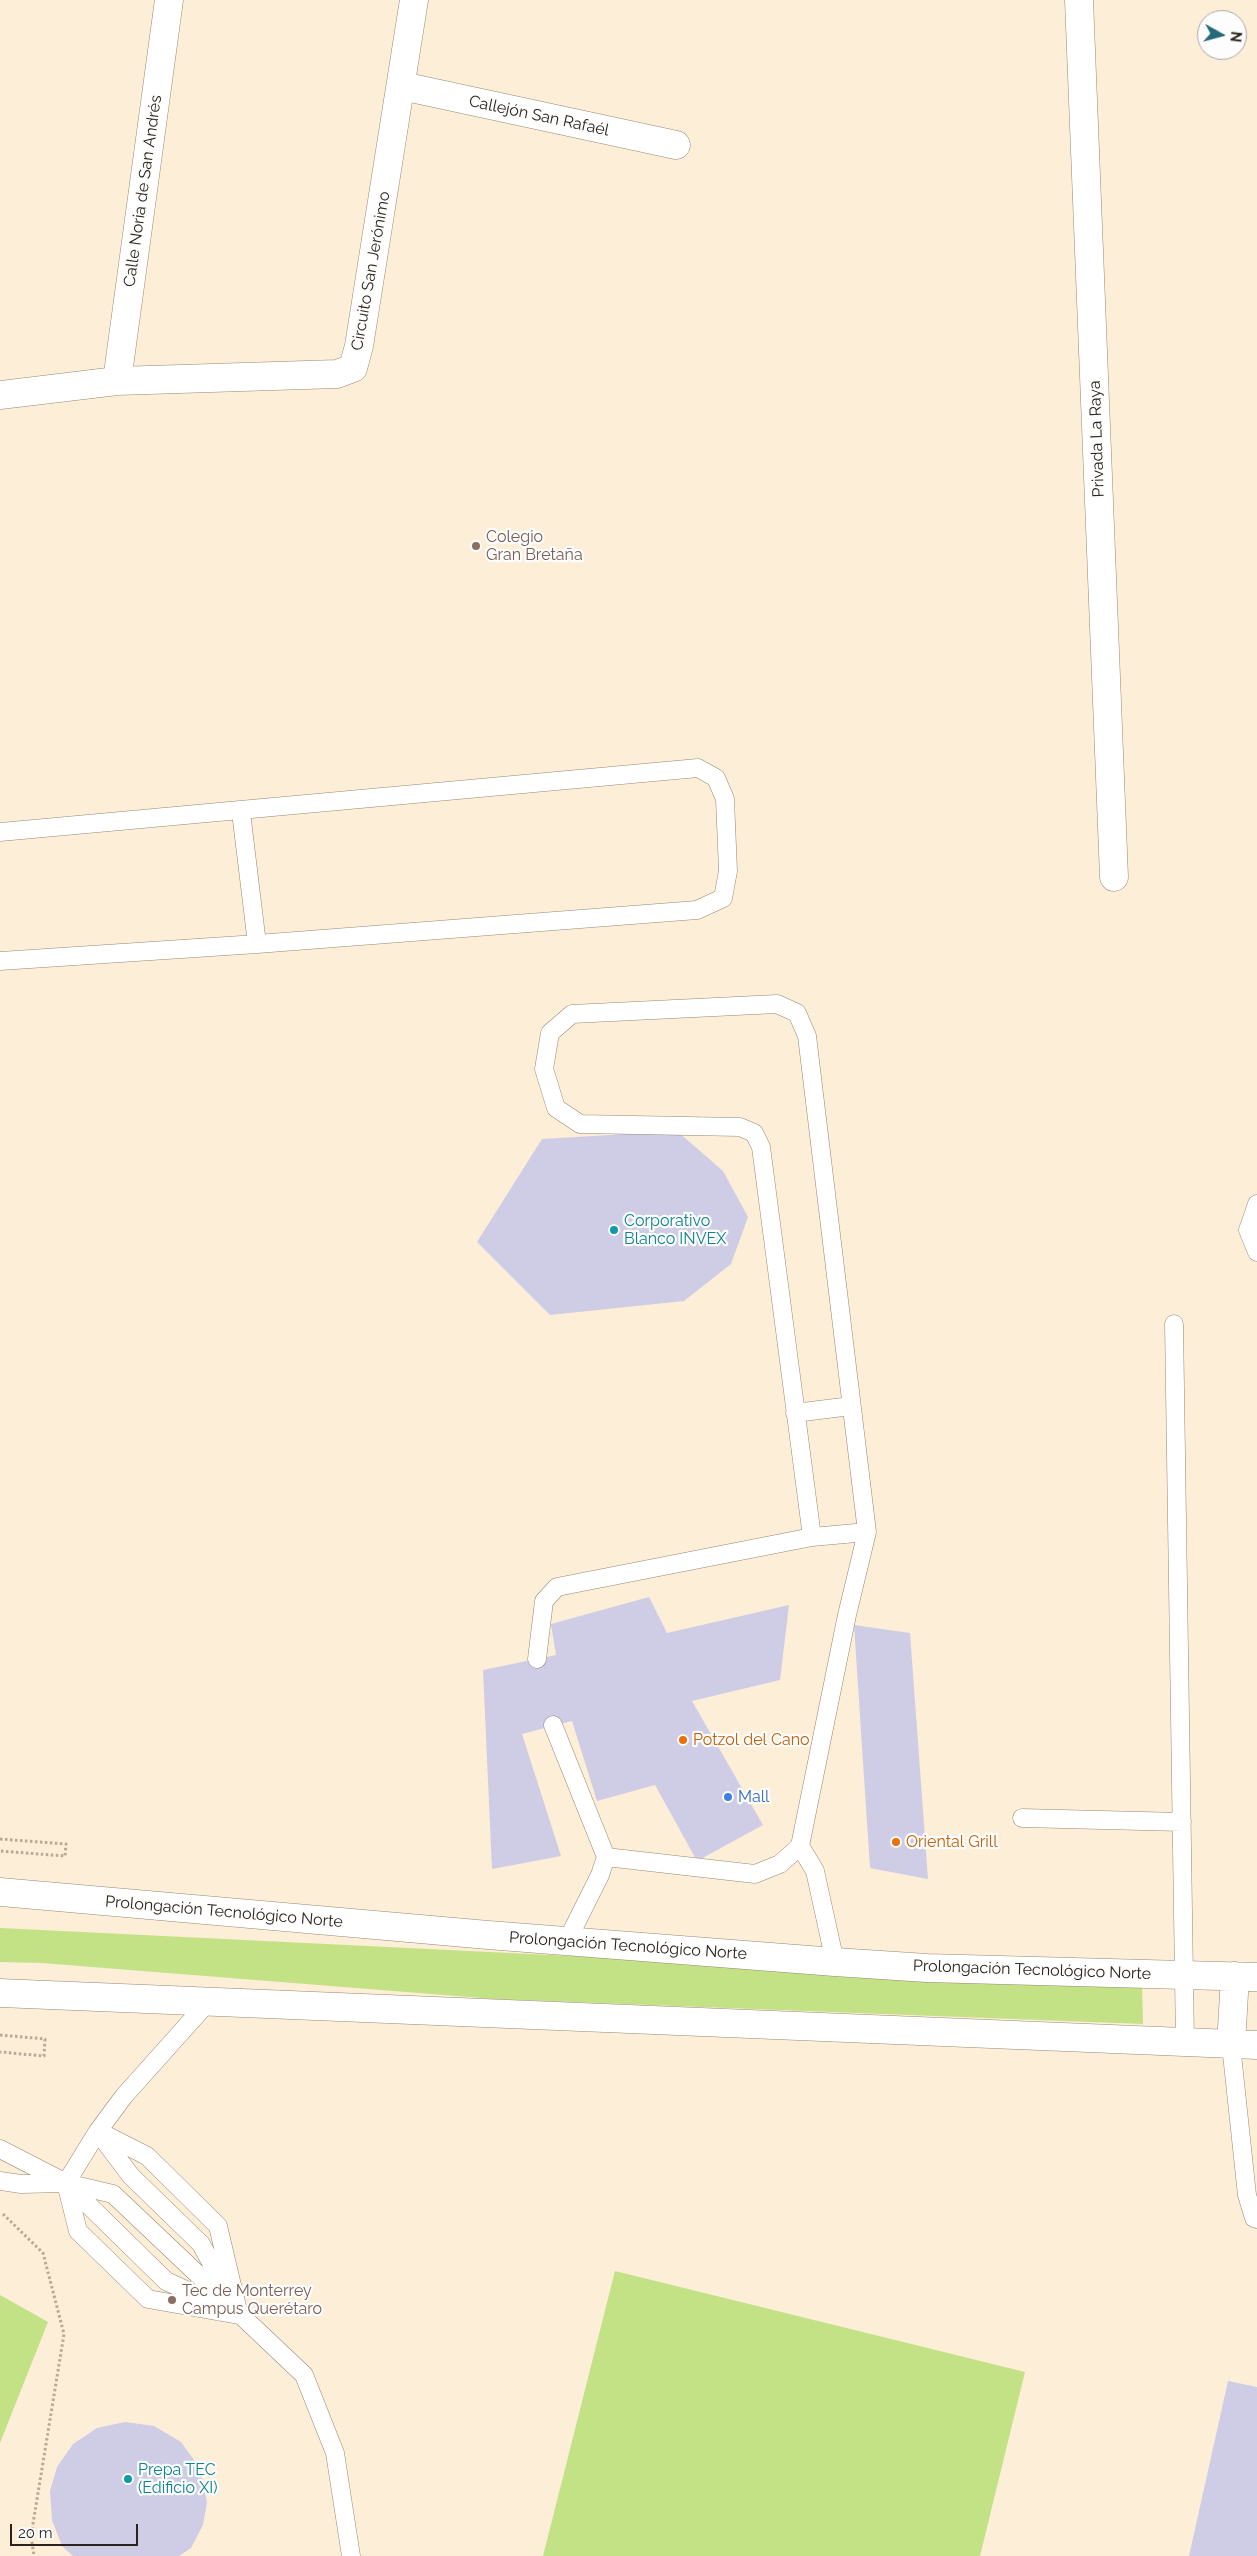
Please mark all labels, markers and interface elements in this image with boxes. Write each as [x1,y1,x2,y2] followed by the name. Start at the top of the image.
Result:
[1197,10,1247,60] north arrow
[1227,30,1244,43] text: N
[467,92,611,140] street label: Callejón San Rafaél
[120,94,166,288] street label: Calle Noria de San Andrés
[348,190,394,352] street label: Circuito San Jerónimo
[1085,380,1109,498] street label: Privada La Raya
[486,527,583,565] place label: Colegio Gran Bretaña
[470,540,482,552] marker: Colegio Gran Bretaña
[624,1211,726,1249] place label: Corporativo Blanco INVEX
[608,1224,620,1236] marker: Corporativo Blanco INVEX
[693,1730,810,1750] place label: Potzol del Cano
[677,1734,689,1746] marker: Potzol del Cano
[738,1787,769,1807] place label: Mall
[722,1791,734,1803] marker: Mall
[906,1832,997,1852] place label: Oriental Grill
[890,1836,902,1848] marker: Oriental Grill
[104,1892,344,1932] street label: Prolongación Tecnológico Norte
[508,1928,748,1964] street label: Prolongación Tecnológico Norte
[913,1956,1151,1984] street label: Prolongación Tecnológico Norte
[182,2281,322,2319] place label: Tec de Monterrey Campus Querétaro
[166,2294,178,2306] marker: Tec de Monterrey Campus Querétaro
[138,2460,218,2498] place label: Prepa TEC (Edificio XI)
[122,2473,134,2485] marker: Prepa TEC (Edificio XI)
[12,2514,140,2546] scale bar
[18,2524,53,2542] text: 20 m

